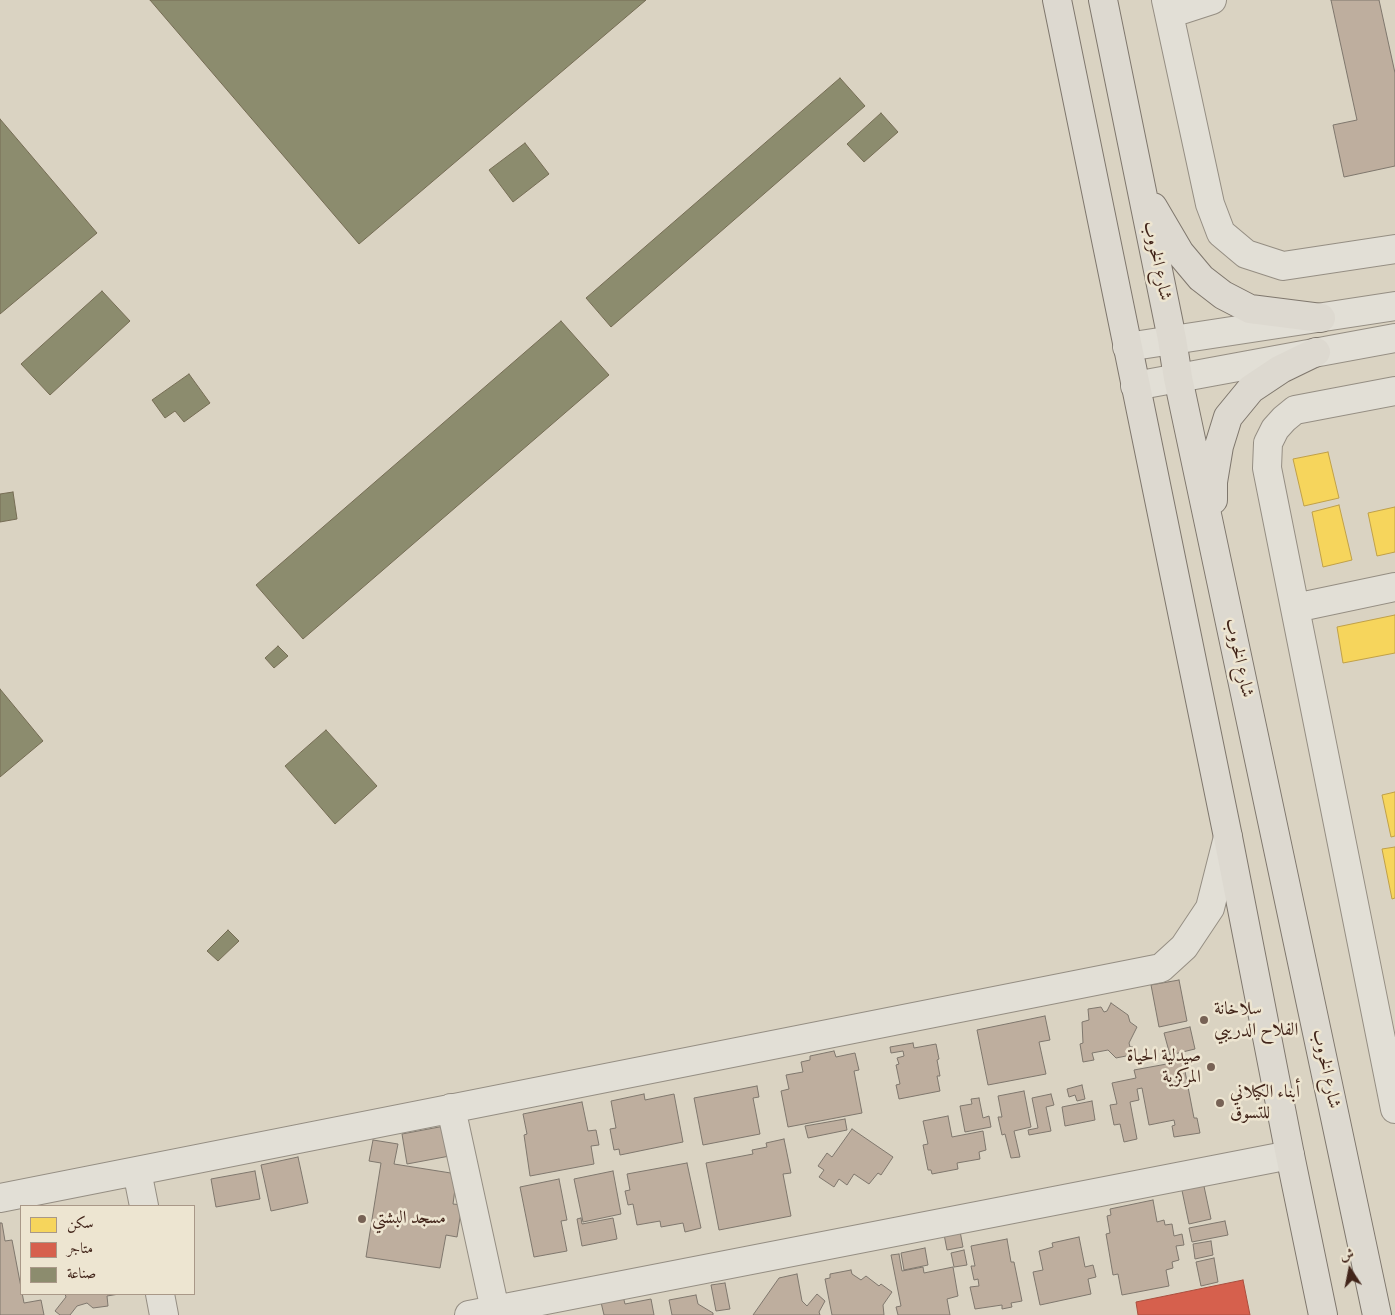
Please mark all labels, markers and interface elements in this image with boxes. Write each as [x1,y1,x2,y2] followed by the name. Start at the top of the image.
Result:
[1137,219,1175,303] street label: شارع الخروب
[1219,616,1257,700] street label: شارع الخروب
[1214,999,1298,1042] place label: سلاخانة الفلاح الدريبي
[1198,1014,1210,1026] marker: سلاخانة الفلاح الدريبي
[1306,1027,1344,1111] street label: شارع الخروب
[1127,1046,1201,1088] place label: صيدلية الحياة المركزية
[1205,1061,1217,1073] marker: صيدلية الحياة المركزية
[1230,1082,1300,1124] place label: أبناء الكيلاني للتسوق
[1214,1097,1226,1109] marker: أبناء الكيلاني للتسوق
[20,1205,195,1295] legend
[372,1208,446,1230] place label: مسجد البشتي
[356,1213,368,1225] marker: مسجد البشتي
[67,1214,94,1233] text: سكن
[67,1239,93,1258] text: متاجر
[1325,1245,1375,1295] north arrow
[1339,1245,1356,1265] text: ش
[67,1264,96,1283] text: صناعة

